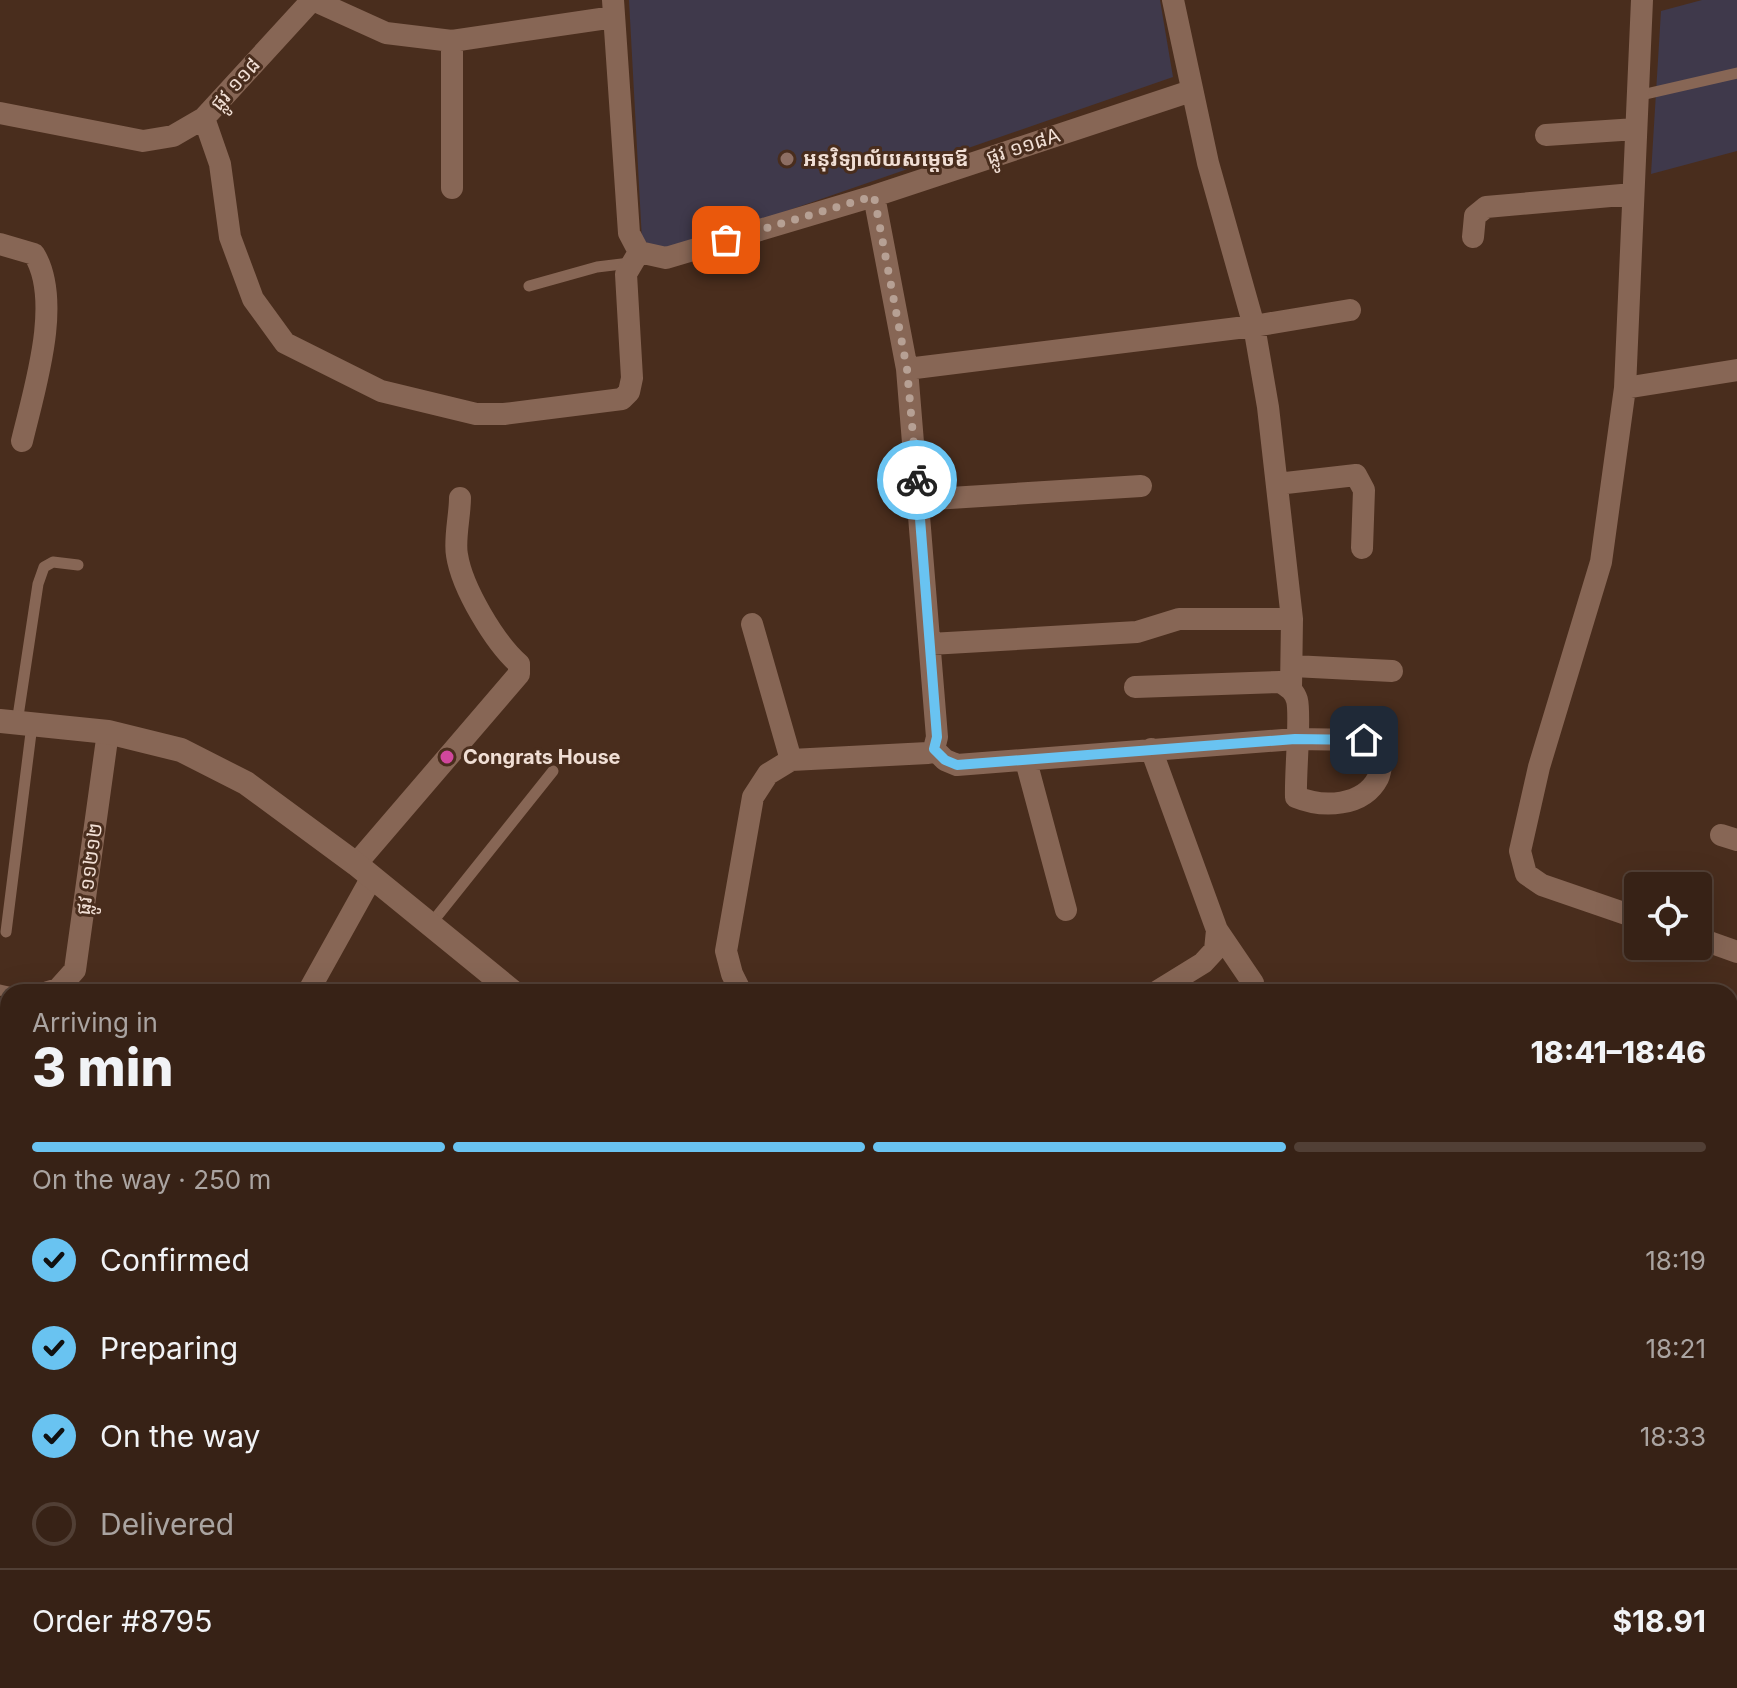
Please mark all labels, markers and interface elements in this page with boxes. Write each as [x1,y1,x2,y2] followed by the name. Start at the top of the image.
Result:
[205,53,270,120] street label: ផ្លូវ ១១៨
[983,123,1066,176] street label: ផ្លូវ ១១៨A
[803,147,968,172] place label: អនុវិទ្យាល័យសម្តេចឪ
[778,150,796,168] marker: អនុវិទ្យាល័យសម្តេចឪ
[692,206,760,274] pin
[704,218,748,262] icon: bag
[877,440,957,520] courier
[895,458,939,502] icon: bike
[1330,706,1398,774] pin
[1342,718,1386,762] icon: home
[463,745,621,769] place label: Congrats House
[438,748,456,766] marker: Congrats House
[71,821,114,918] street label: ផ្លូវ ១១២១២
[1624,872,1712,960] map controls
[1624,872,1712,960] button: locate
[32,1007,158,1038] text: Arriving in
[1530,1034,1706,1070] text: 18:41–18:46
[32,1036,174,1099] text: 3 min
[32,1164,271,1195] text: On the way · 250 m
[32,1238,76,1282] icon: check
[100,1242,250,1278] text: Confirmed
[1645,1245,1706,1276] text: 18:19
[32,1326,76,1370] icon: check
[100,1330,238,1366] text: Preparing
[1645,1333,1706,1364] text: 18:21
[32,1414,76,1458] icon: check
[100,1418,260,1454] text: On the way
[1640,1421,1706,1452] text: 18:33
[100,1506,234,1542] text: Delivered
[32,1603,212,1639] text: Order #8795
[1612,1603,1706,1639] text: $18.91

